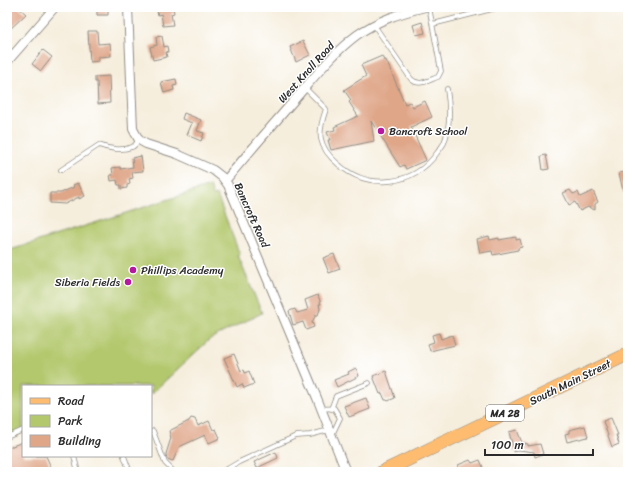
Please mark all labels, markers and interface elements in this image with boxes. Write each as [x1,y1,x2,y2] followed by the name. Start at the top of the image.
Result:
[273,36,340,108] street label: West Knoll Road
[389,122,468,141] place label: Bancroft School
[376,126,386,136] marker: Bancroft School
[229,180,275,252] street label: Bancroft Road
[141,261,224,280] place label: Phillips Academy
[128,265,138,275] marker: Phillips Academy
[55,273,120,292] place label: Siberia Fields
[123,277,133,287] marker: Siberia Fields
[526,354,615,411] street label: South Main Street
[22,385,152,457] legend
[58,390,85,412] text: Road
[486,405,524,421] road number: MA 28
[58,410,83,432] text: Park
[58,430,101,452] text: Building
[485,431,593,457] scale bar
[491,434,524,456] text: 100 m

